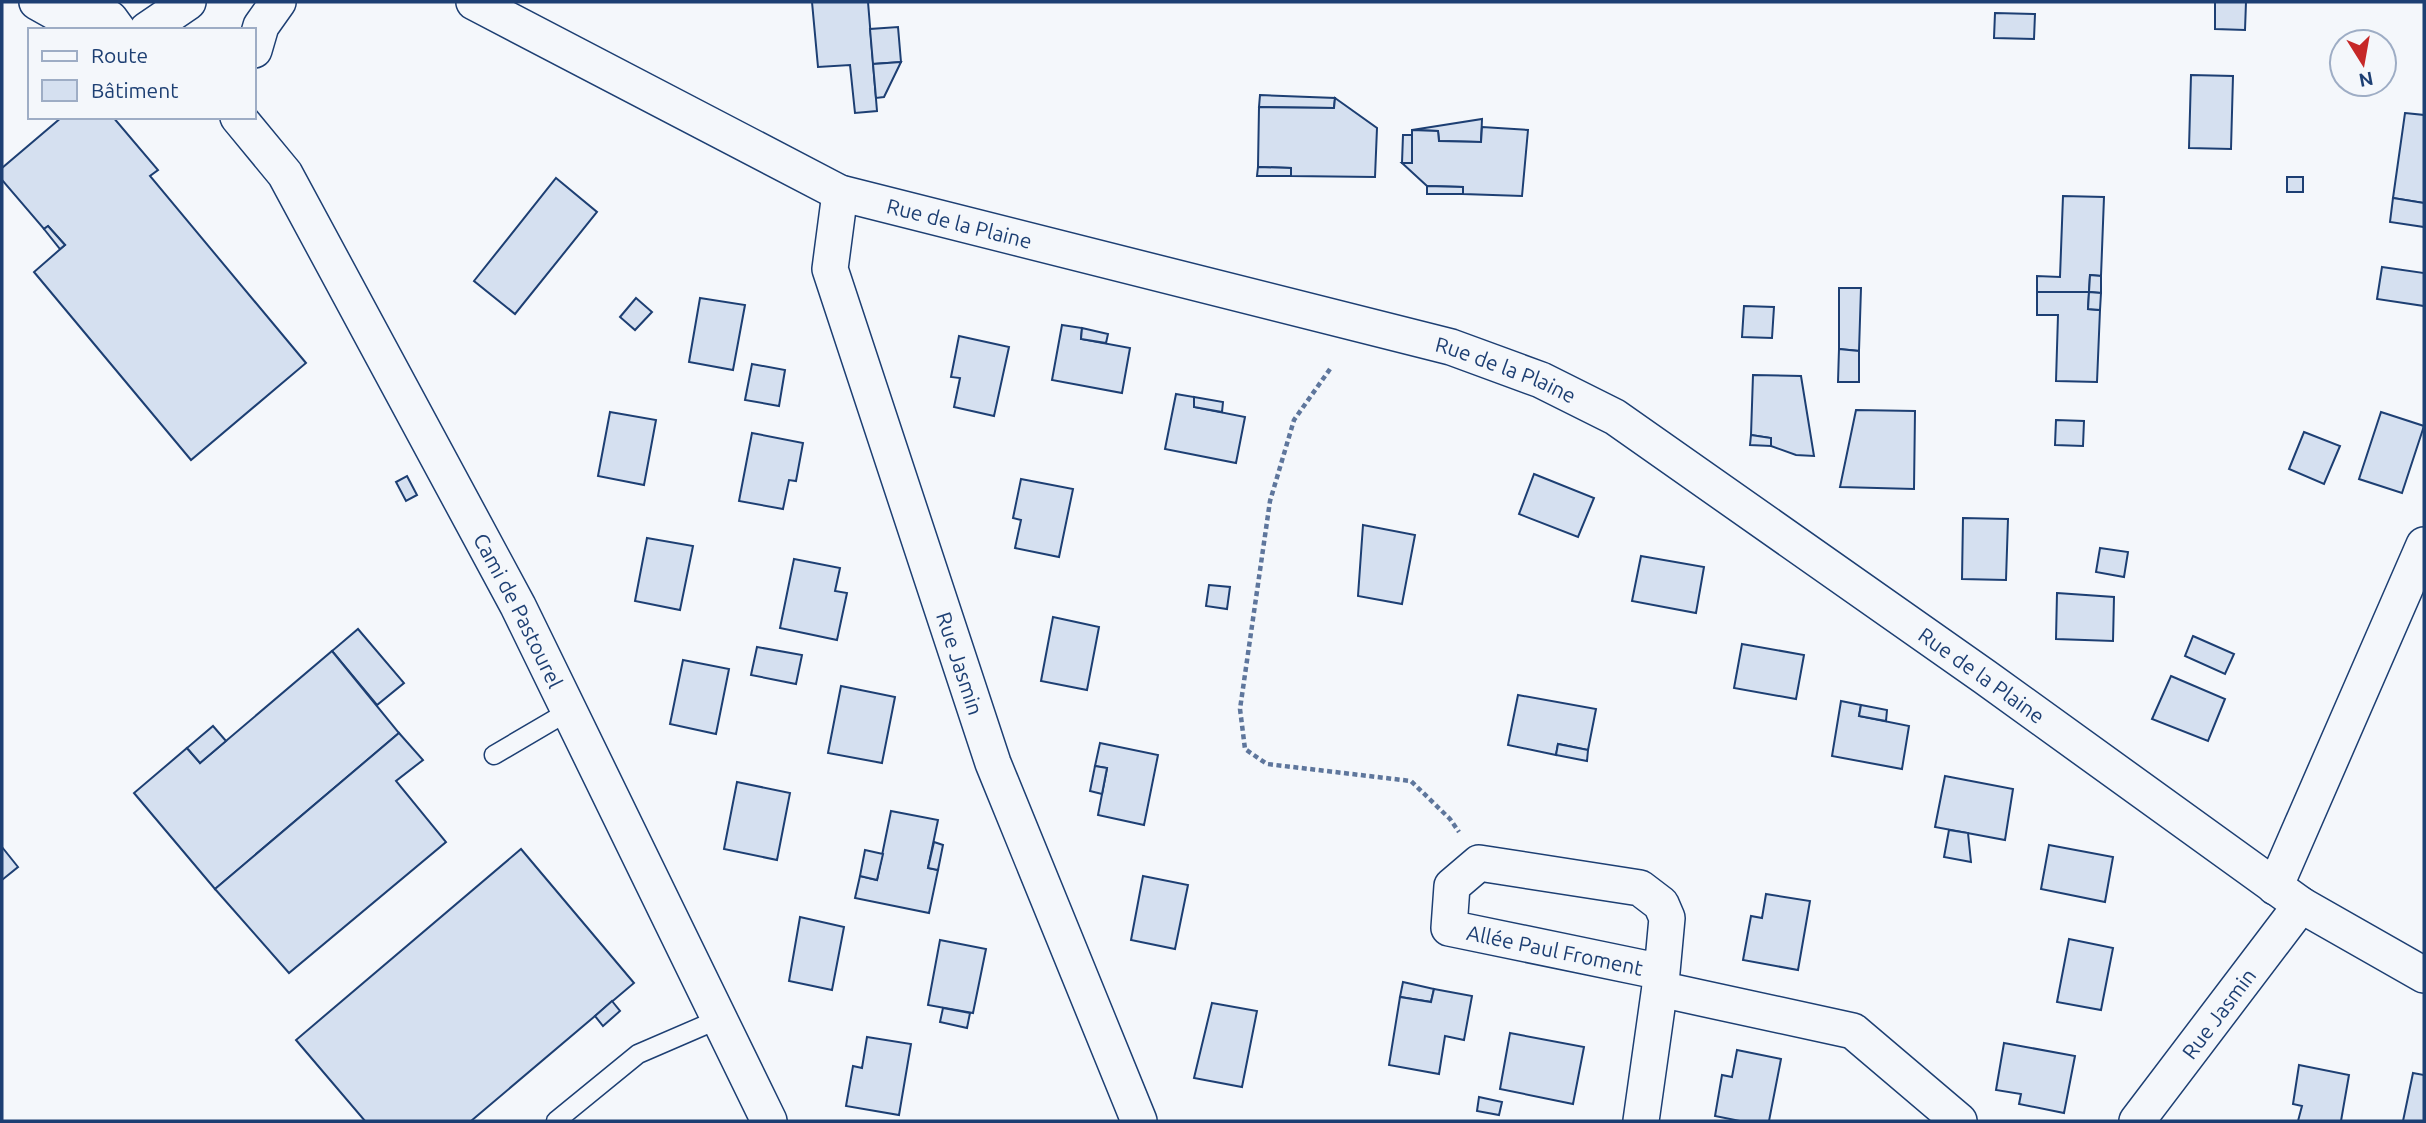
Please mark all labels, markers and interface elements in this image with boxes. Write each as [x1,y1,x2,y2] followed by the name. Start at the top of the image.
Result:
[28,28,256,119] legend
[2328,28,2398,98] north arrow
[91,43,148,67] text: Route
[2357,68,2375,92] text: N
[91,78,178,102] text: Bâtiment
[884,193,1035,253] street label: Rue de la Plaine
[1433,332,1580,408] street label: Rue de la Plaine
[469,529,568,692] street label: Cami de Pastourel
[932,609,988,718] street label: Rue Jasmin
[1914,622,2049,728] street label: Rue de la Plaine
[1465,920,1645,980] street label: Allée Paul Froment
[2177,964,2261,1063] street label: Rue Jasmin

